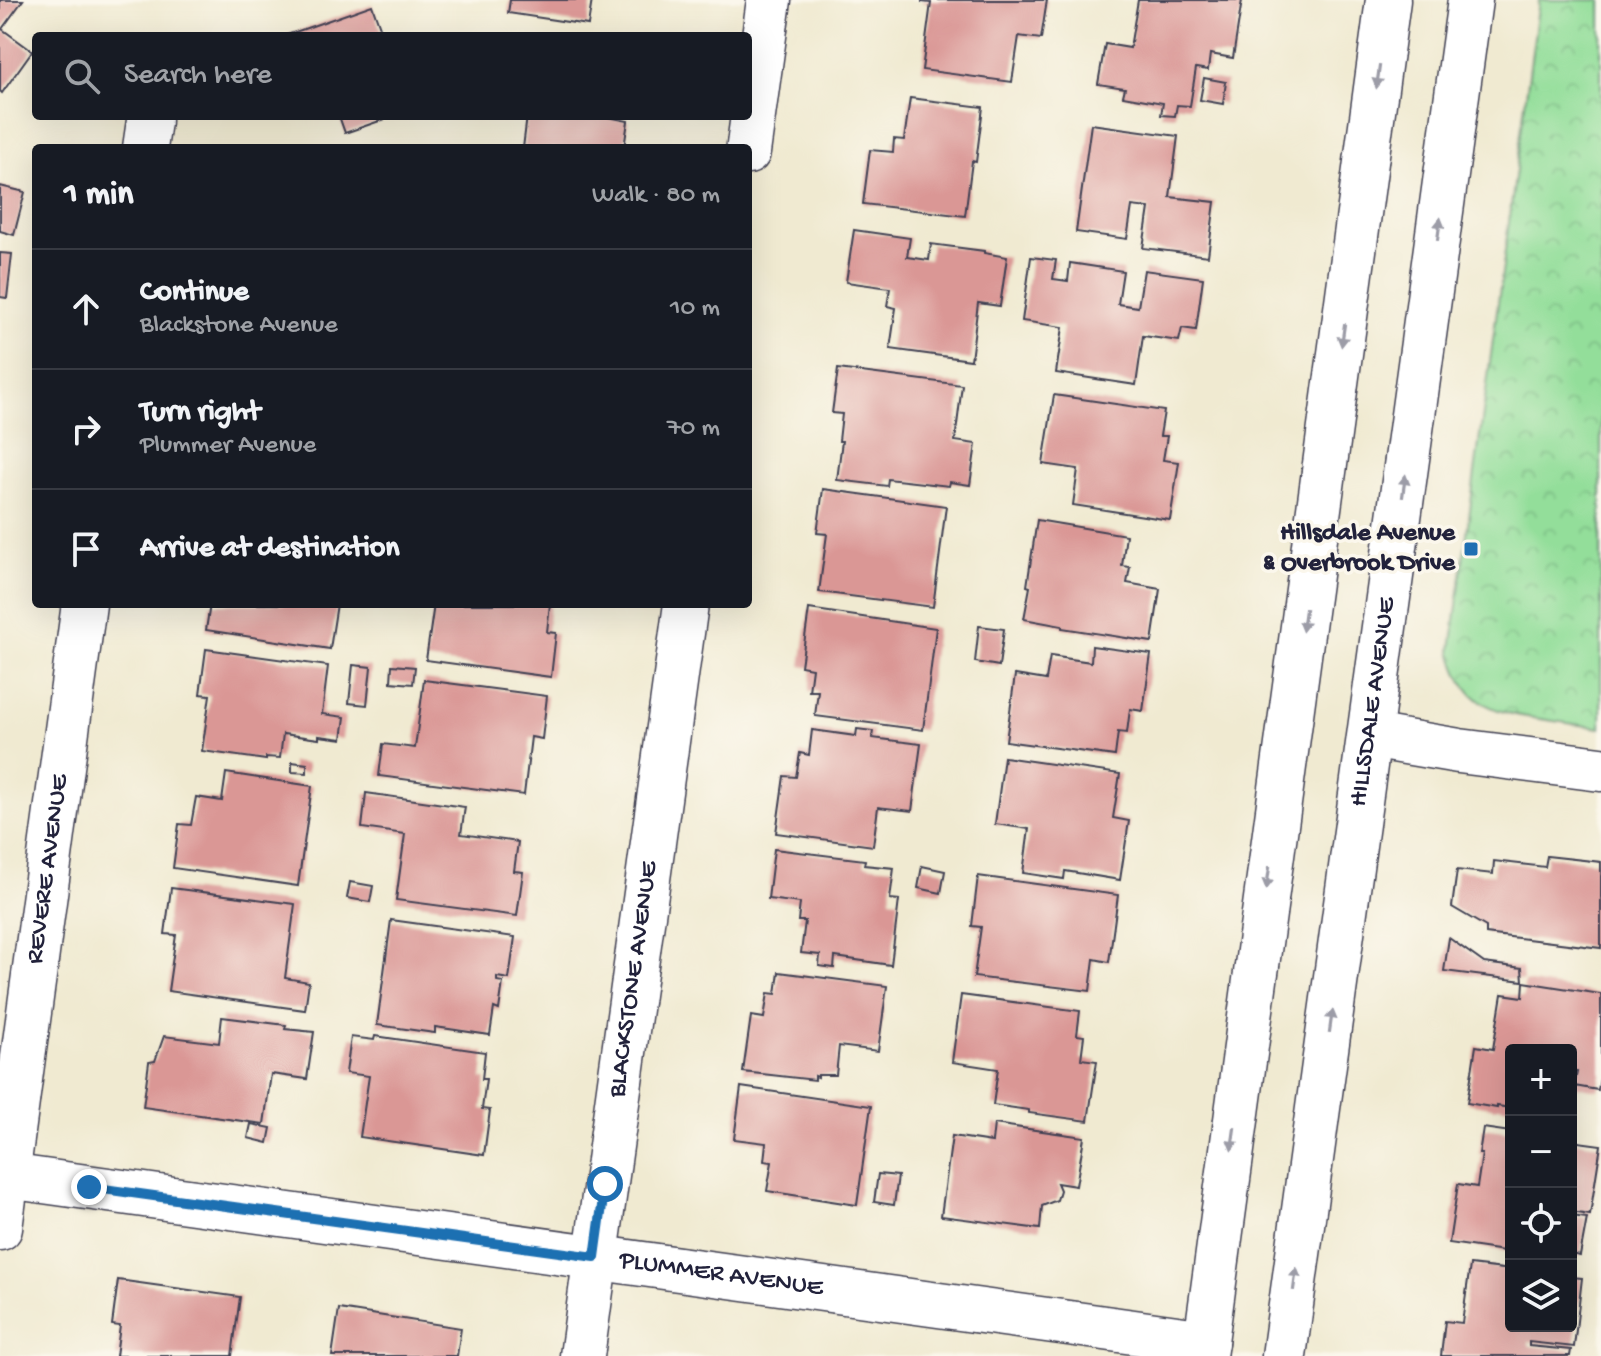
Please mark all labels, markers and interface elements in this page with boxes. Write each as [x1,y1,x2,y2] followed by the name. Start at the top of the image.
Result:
[32,32,752,120] search box
[60,54,104,98] icon: search
[124,59,272,94] text: Search here
[1371,65,1384,90] one-way arrow
[64,176,133,216] text: 1 min
[592,181,720,212] text: Walk · 80 m
[1433,216,1446,241] one-way arrow
[140,276,249,311] text: Continue
[64,287,108,331] icon: ahead
[670,294,720,325] text: 10 m
[140,311,338,342] text: Blackstone Avenue
[1336,323,1349,348] one-way arrow
[140,396,260,431] text: Turn right
[64,407,108,451] icon: right
[667,414,720,445] text: 70 m
[140,431,316,462] text: Plummer Avenue
[1398,473,1411,498] one-way arrow
[1263,519,1457,580] place label: Hillsdale Avenue & Overbrook Drive
[64,527,108,571] icon: arrive
[140,532,400,567] text: Arrive at destination
[1462,540,1480,558] marker: Hillsdale Avenue & Overbrook Drive
[1344,595,1403,809] street label: HILLSDALE AVENUE
[1297,608,1310,633] one-way arrow
[20,772,76,966] street label: REVERE AVENUE
[602,859,666,1101] street label: BLACKSTONE AVENUE
[1262,866,1275,891] one-way arrow
[1325,1008,1338,1033] one-way arrow
[1505,1044,1577,1332] map controls
[1505,1044,1577,1116] button: +
[1505,1116,1577,1188] button: −
[1226,1127,1239,1152] one-way arrow
[587,1166,623,1202] route start
[71,1169,107,1205] route end
[1505,1188,1577,1260] button: locate
[616,1245,826,1304] street label: PLUMMER AVENUE
[1505,1260,1577,1332] button: layers
[1289,1266,1302,1291] one-way arrow

